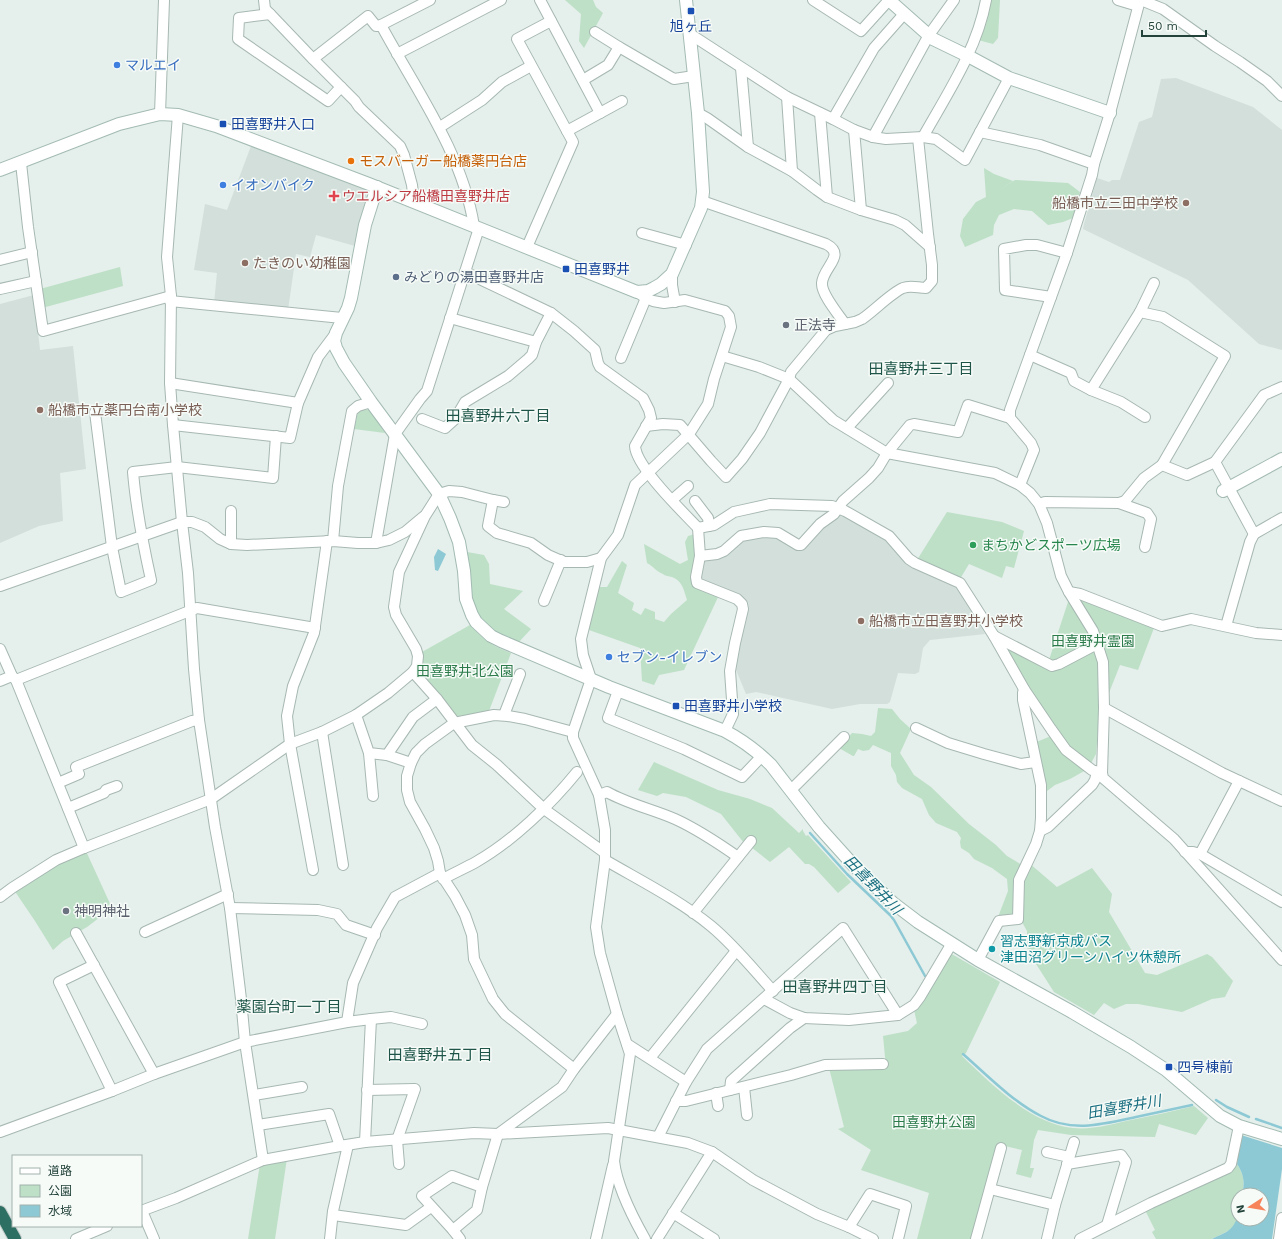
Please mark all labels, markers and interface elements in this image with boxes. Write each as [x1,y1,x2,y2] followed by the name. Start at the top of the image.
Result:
[686,6,696,16] marker: 旭ヶ丘
[1142,12,1206,38] scale bar
[670,18,712,34] place label: 旭ヶ丘
[1148,19,1178,33] text: 50 m
[125,57,181,73] place label: マルエイ
[112,60,122,70] marker: マルエイ
[231,116,315,132] place label: 田喜野井入口
[218,119,228,129] marker: 田喜野井入口
[359,153,527,169] place label: モスバーガー船橋薬円台店
[346,156,356,166] marker: モスバーガー船橋薬円台店
[231,177,315,193] place label: イオンバイク
[218,180,228,190] marker: イオンバイク
[342,188,510,204] place label: ウエルシア船橋田喜野井店
[329,191,339,201] marker: ウエルシア船橋田喜野井店
[1052,195,1178,211] place label: 船橋市立三田中学校
[1181,198,1191,208] marker: 船橋市立三田中学校
[253,255,351,271] place label: たきのい幼稚園
[240,258,250,268] marker: たきのい幼稚園
[574,261,630,277] place label: 田喜野井
[561,264,571,274] marker: 田喜野井
[404,269,544,285] place label: みどりの湯田喜野井店
[391,272,401,282] marker: みどりの湯田喜野井店
[794,317,836,333] place label: 正法寺
[781,320,791,330] marker: 正法寺
[868,360,974,378] district label: 田喜野井三丁目
[48,402,202,418] place label: 船橋市立薬円台南小学校
[35,405,45,415] marker: 船橋市立薬円台南小学校
[445,407,551,425] district label: 田喜野井六丁目
[981,537,1121,553] place label: まちかどスポーツ広場
[968,540,978,550] marker: まちかどスポーツ広場
[869,613,1023,629] place label: 船橋市立田喜野井小学校
[856,616,866,626] marker: 船橋市立田喜野井小学校
[1051,633,1135,649] park label: 田喜野井霊園
[617,649,722,665] place label: セブン-イレブン
[604,652,614,662] marker: セブン-イレブン
[416,663,514,679] park label: 田喜野井北公園
[684,698,782,714] place label: 田喜野井小学校
[671,701,681,711] marker: 田喜野井小学校
[840,852,907,920] water label: 田喜野井川
[74,903,130,919] place label: 神明神社
[61,906,71,916] marker: 神明神社
[1000,933,1181,965] place label: 習志野新京成バス 津田沼グリーンハイツ休憩所
[987,944,997,954] marker: 習志野新京成バス 津田沼グリーンハイツ休憩所
[782,978,888,996] district label: 田喜野井四丁目
[236,998,342,1016] district label: 薬園台町一丁目
[387,1046,493,1064] district label: 田喜野井五丁目
[1177,1059,1233,1075] place label: 四号棟前
[1164,1062,1174,1072] marker: 四号棟前
[1085,1091,1164,1122] water label: 田喜野井川
[892,1114,976,1130] park label: 田喜野井公園
[12,1155,142,1227] legend
[48,1164,72,1178] text: 道路
[48,1184,72,1198] text: 公園
[1230,1187,1270,1227] north arrow
[48,1204,72,1218] text: 水域
[1234,1204,1248,1214] text: N

